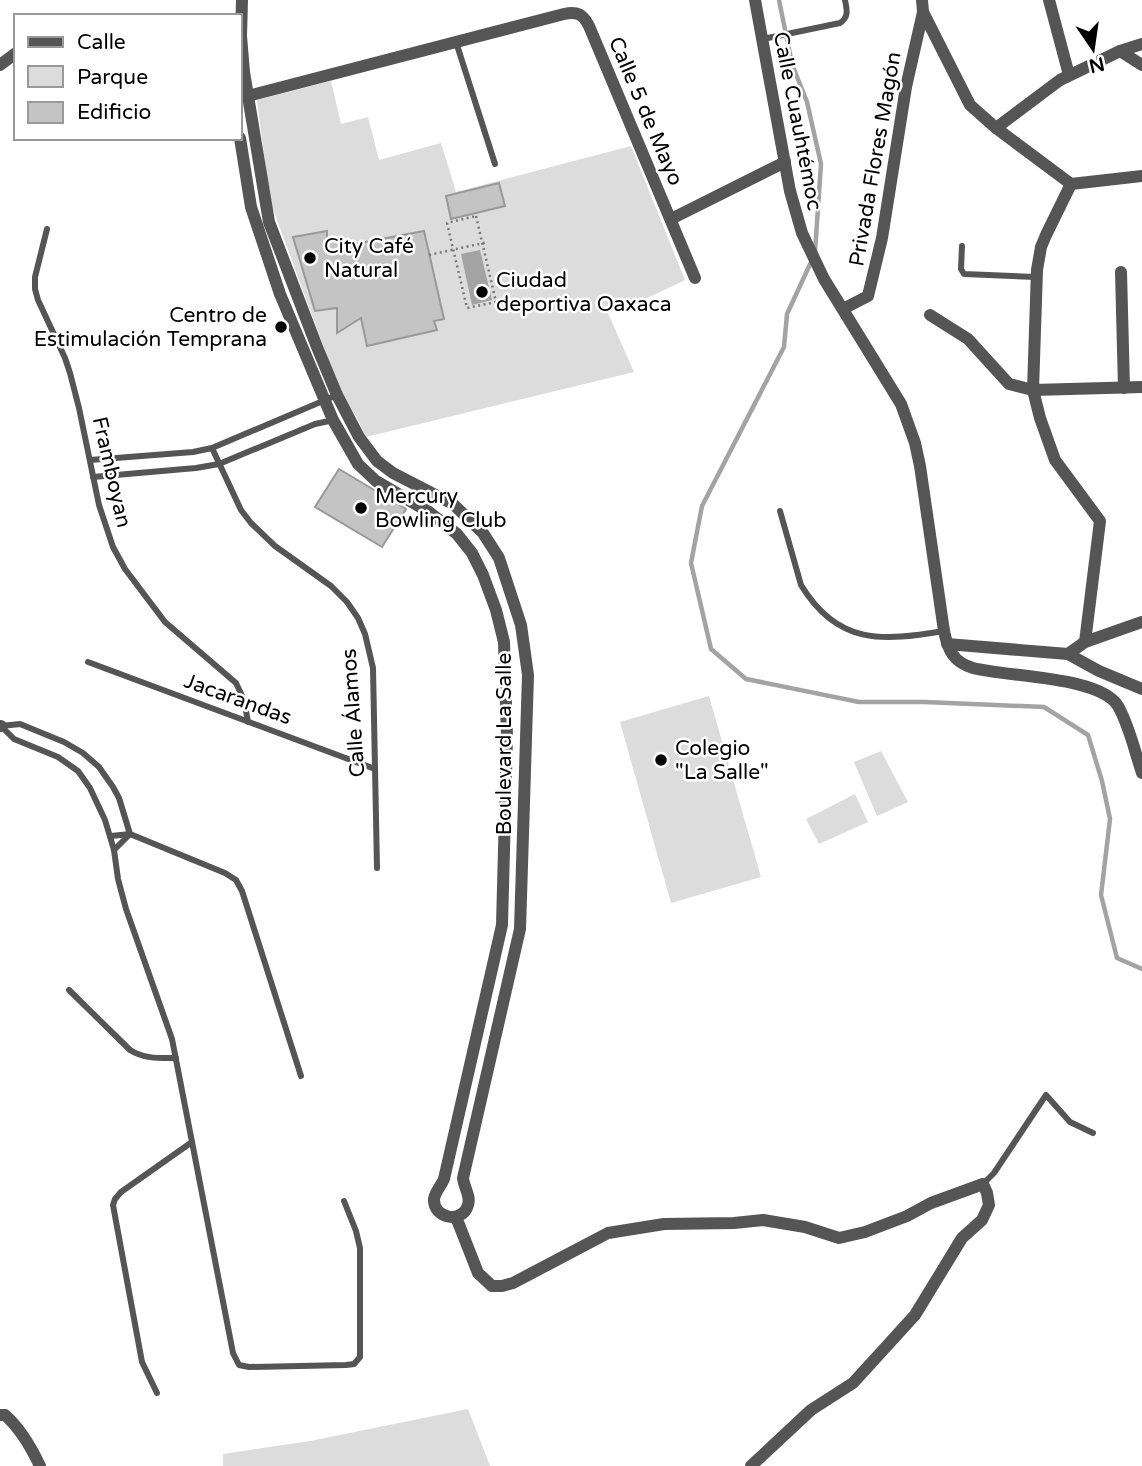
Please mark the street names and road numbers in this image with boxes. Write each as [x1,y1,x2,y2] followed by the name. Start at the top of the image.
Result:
[768,30,827,213] street label: Calle Cuauhtémoc
[603,33,688,189] street label: Calle 5 de Mayo
[844,50,907,268] street label: Privada Flores Magón
[87,414,136,530] street label: Framboyan
[337,648,370,778] street label: Calle Álamos
[492,653,517,835] street label: Boulevard La Salle
[181,669,295,730] street label: Jacarandas

